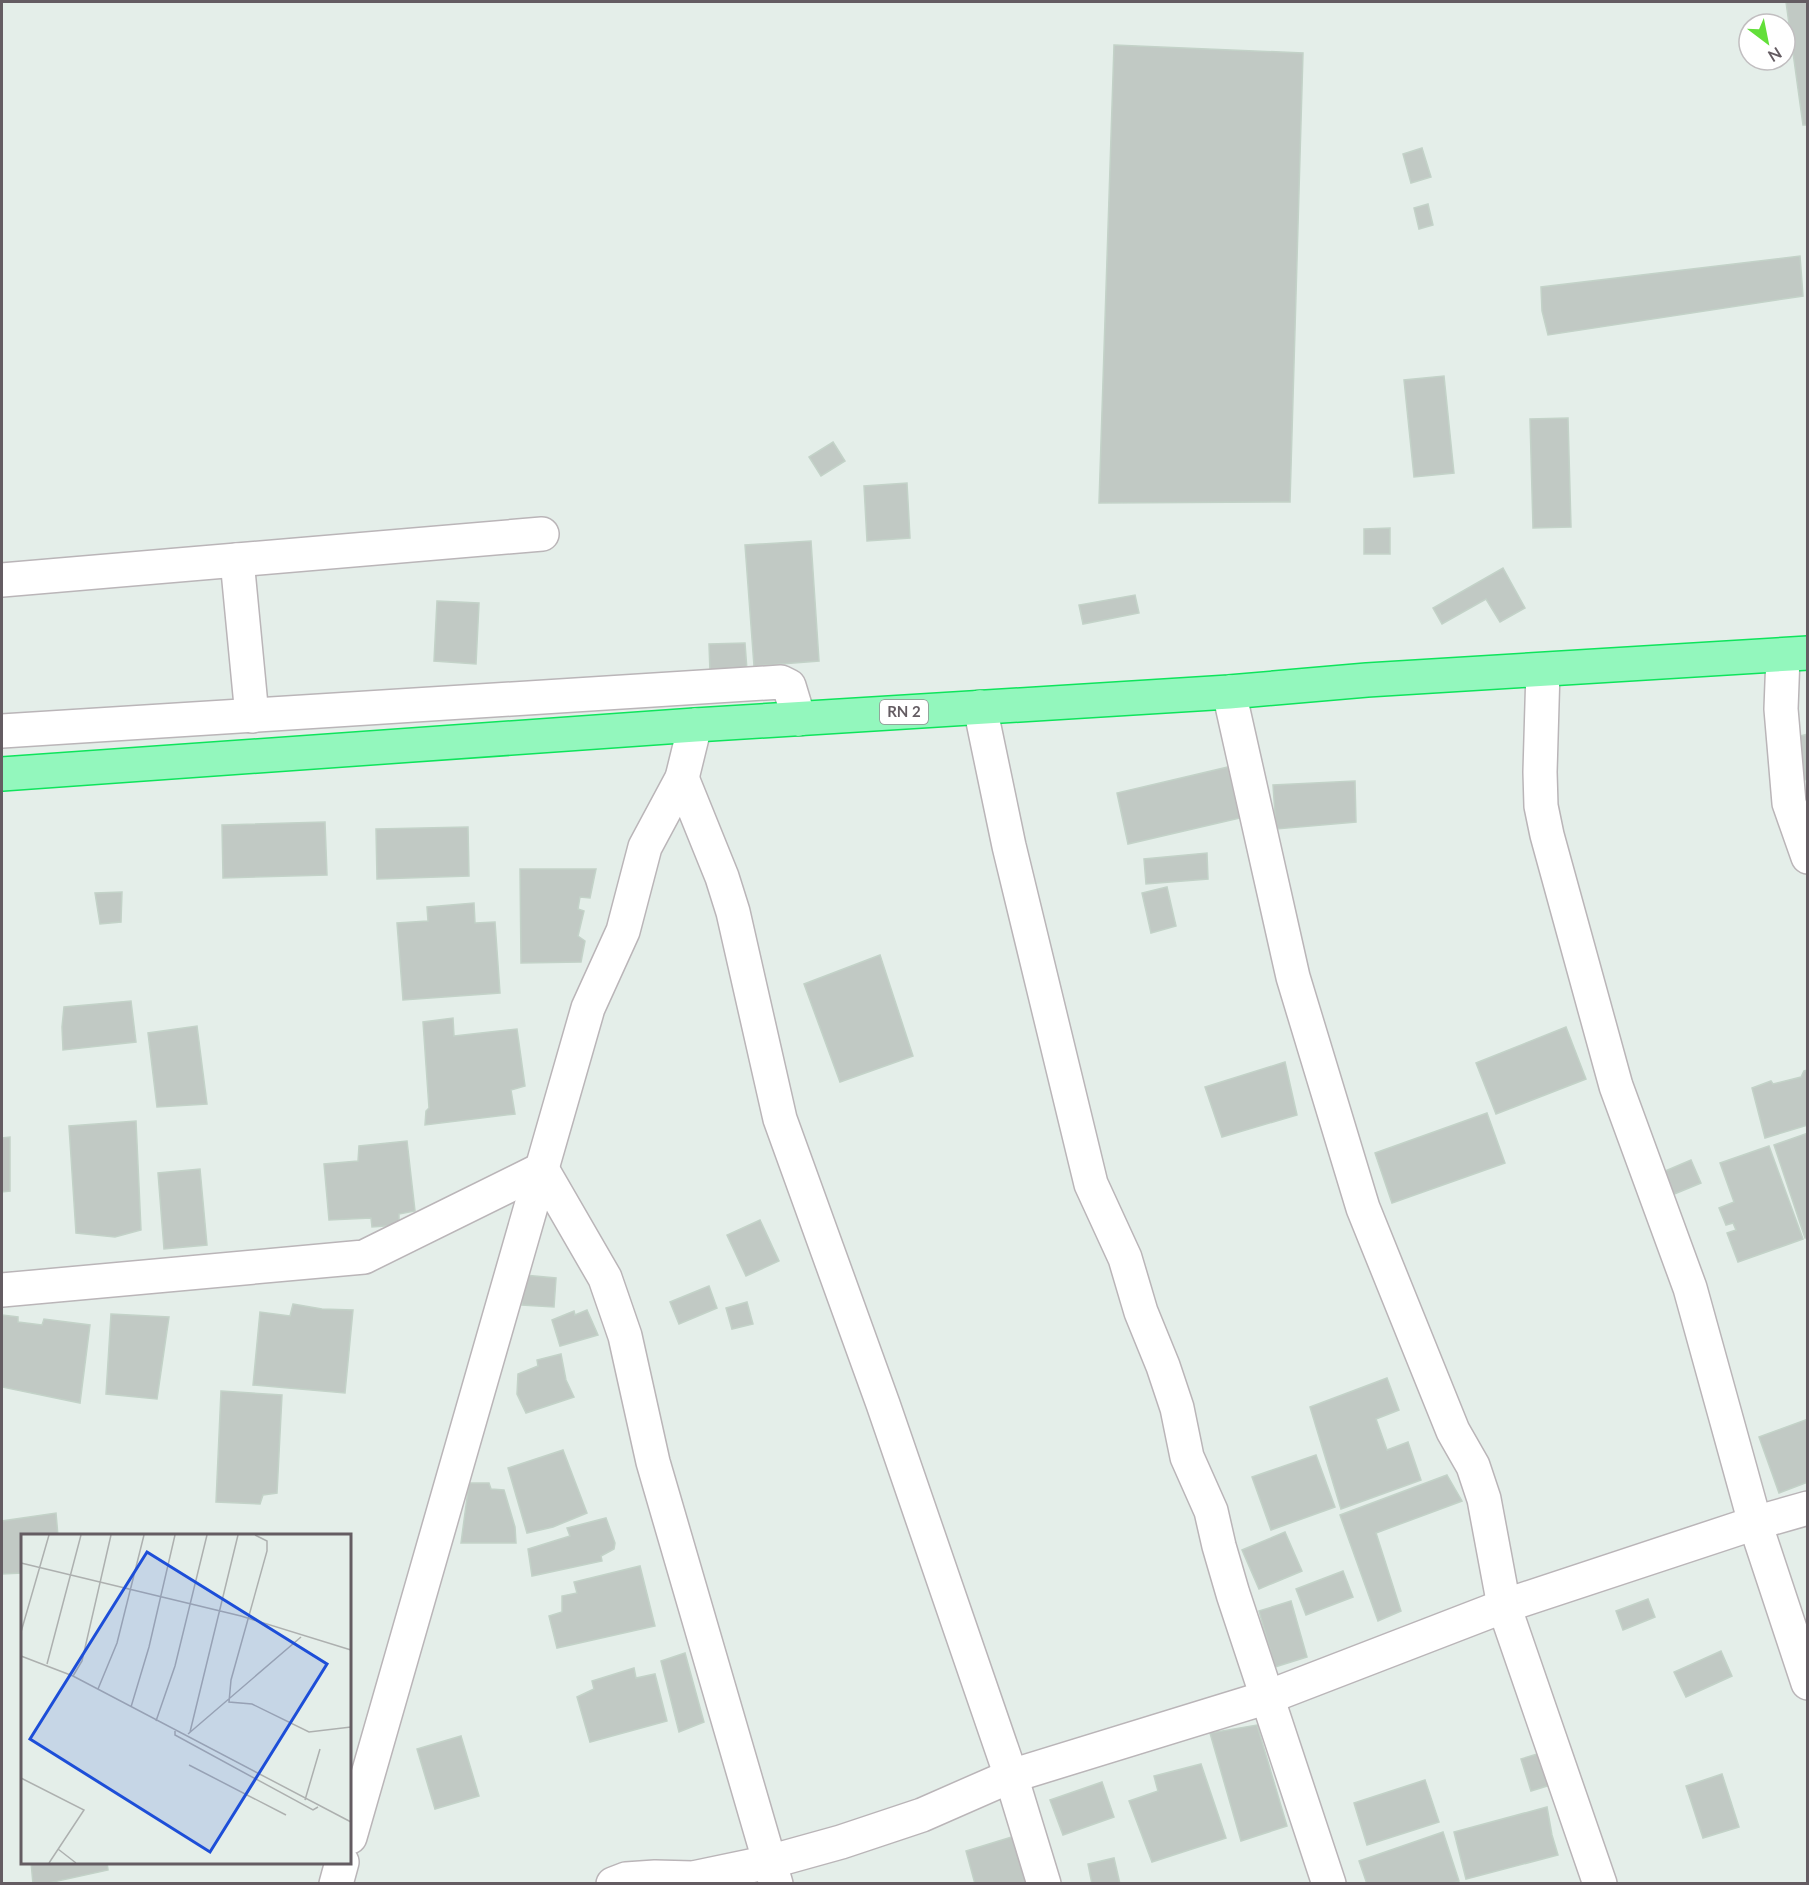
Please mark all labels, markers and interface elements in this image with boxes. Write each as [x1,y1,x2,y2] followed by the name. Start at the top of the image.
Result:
[1737,12,1797,72] north arrow
[1765,44,1785,66] text: N
[880,700,928,724] road number: RN 2
[21,1534,351,1864] inset map

